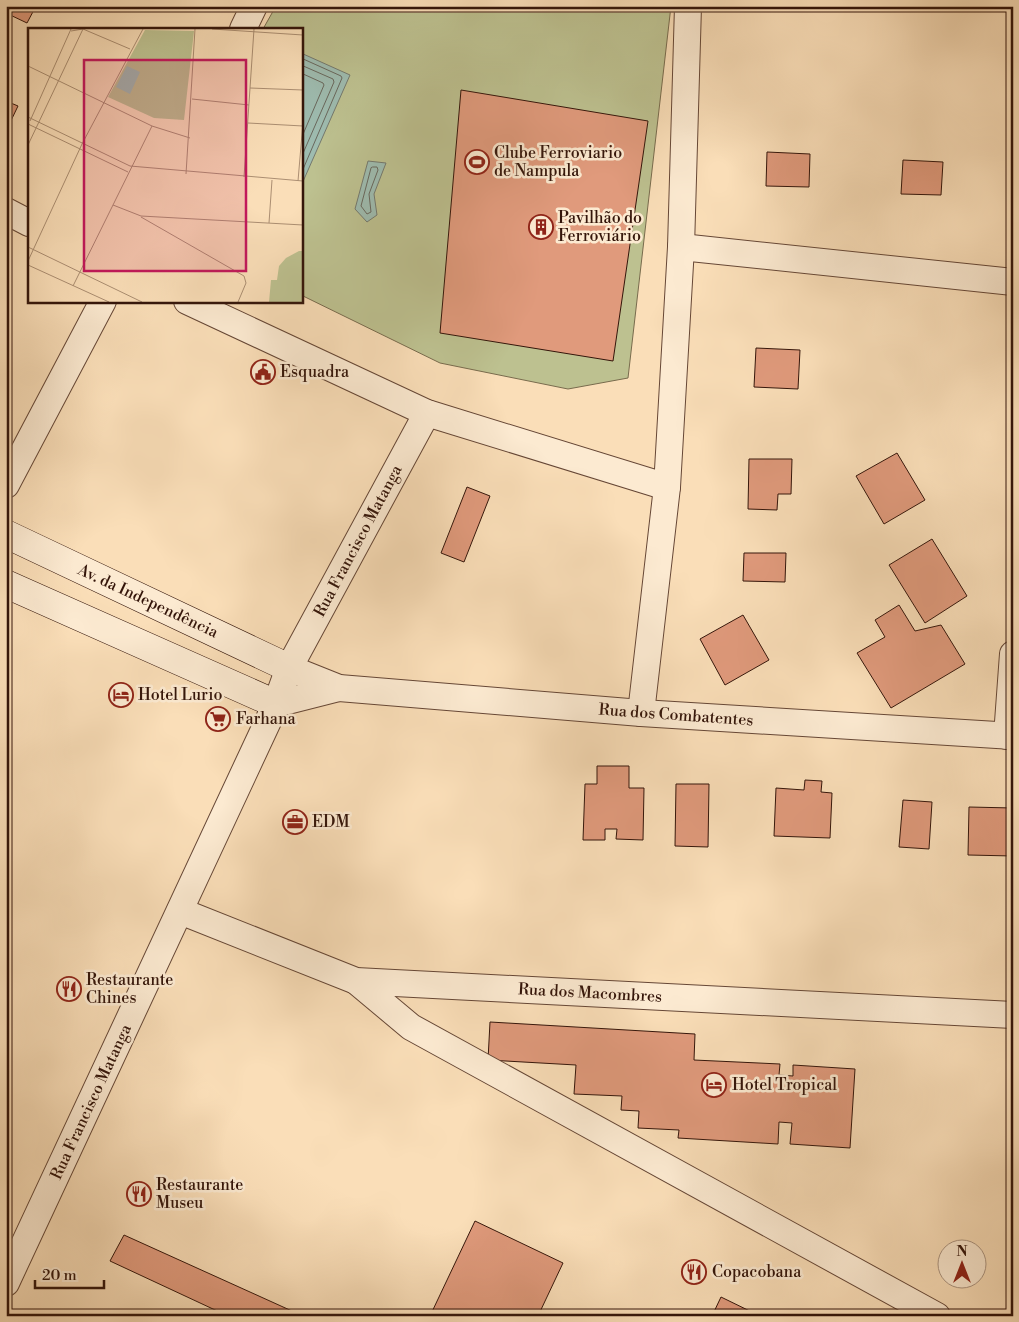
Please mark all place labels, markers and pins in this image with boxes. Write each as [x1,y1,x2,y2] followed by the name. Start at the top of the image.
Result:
[494,143,622,181] place label: Clube Ferroviario de Nampula
[464,149,490,175] sports icon: Clube Ferroviario de Nampula
[558,208,642,246] place label: Pavilhão do Ferroviário
[528,214,554,240] building icon: Pavilhão do Ferroviário
[250,359,276,385] public building icon: Esquadra
[280,362,350,382] place label: Esquadra
[108,682,134,708] hotel icon: Hotel Lurio
[138,685,223,705] place label: Hotel Lurio
[205,706,231,732] supermarket icon: Farhana
[236,709,296,729] place label: Farhana
[282,809,308,835] office icon: EDM
[312,812,350,832] place label: EDM
[86,970,173,1008] place label: Restaurante Chines
[56,976,82,1002] restaurant icon: Restaurante Chines
[701,1072,727,1098] hotel icon: Hotel Tropical
[732,1075,837,1095] place label: Hotel Tropical
[156,1175,243,1213] place label: Restaurante Museu
[126,1181,152,1207] restaurant icon: Restaurante Museu
[681,1259,707,1285] restaurant icon: Copacobana
[712,1262,802,1282] place label: Copacobana

